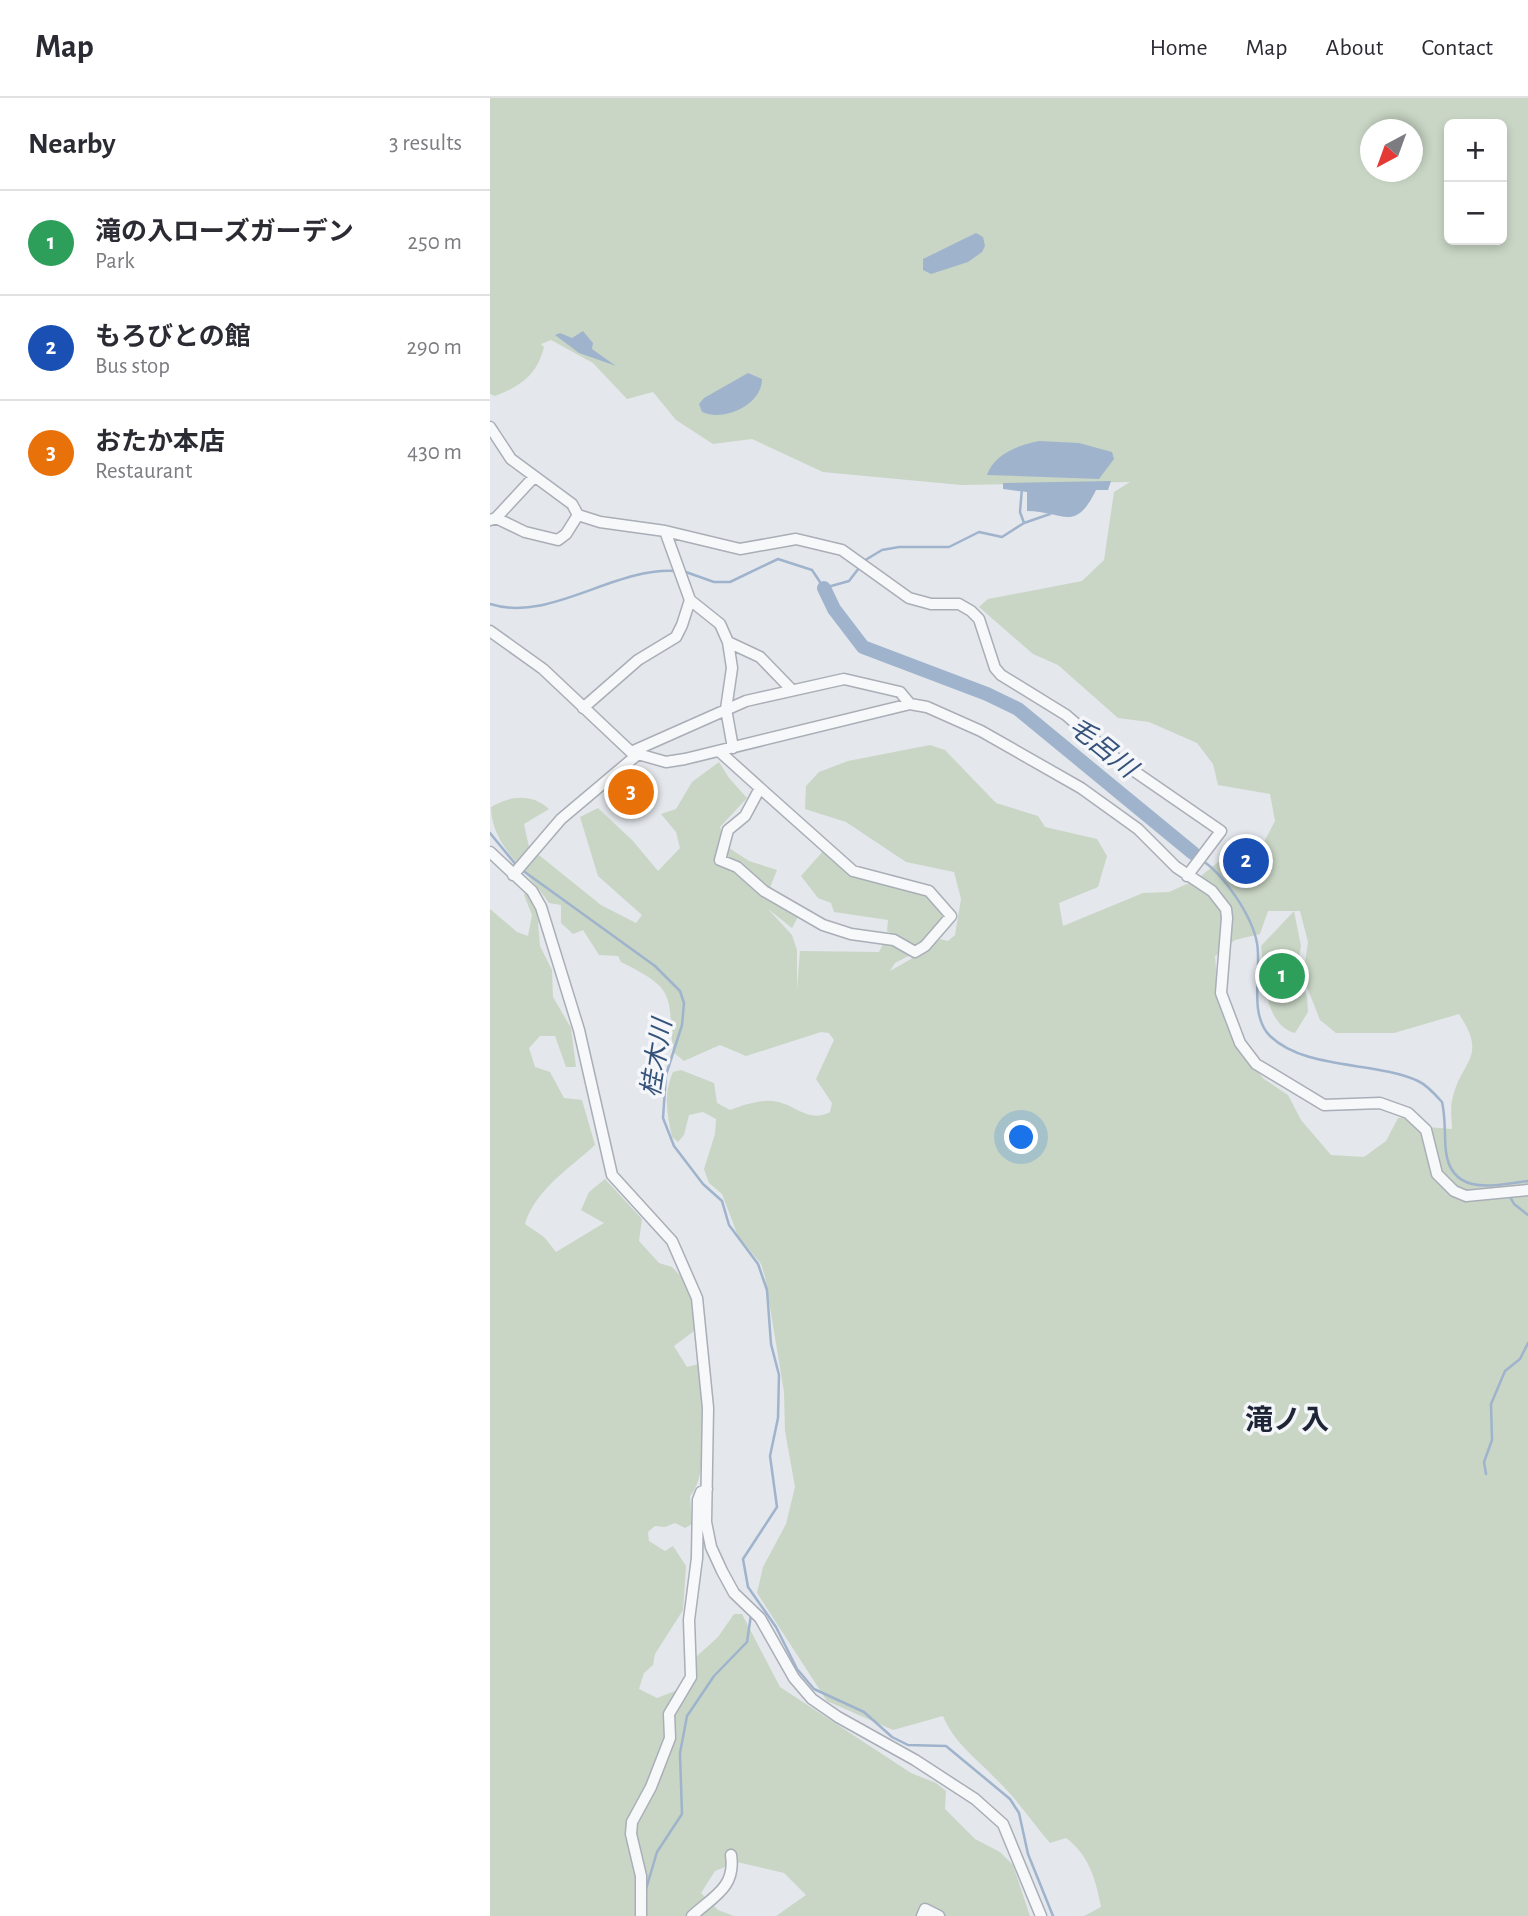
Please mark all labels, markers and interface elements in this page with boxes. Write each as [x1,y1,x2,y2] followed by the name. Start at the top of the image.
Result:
[35,31,94,64] text: Map
[1150,36,1208,60] text: Home
[1246,36,1288,60] text: Map
[1326,36,1383,60] text: About
[1421,36,1493,60] text: Contact
[1360,119,1423,182] north arrow
[1444,119,1507,245] map controls
[1444,119,1507,182] button: +
[28,129,116,159] text: Nearby
[389,132,462,155] text: 3 results
[1444,182,1507,245] button: −
[95,219,354,245] text: 滝の入ローズガーデン
[47,231,55,254] text: 1
[408,231,462,254] text: 250 m
[95,250,135,273] text: Park
[95,324,251,350] text: もろびとの館
[46,336,56,359] text: 2
[406,336,462,359] text: 290 m
[95,355,170,378] text: Bus stop
[95,429,225,455] text: おたか本店
[46,441,56,464] text: 3
[407,441,462,464] text: 430 m
[95,460,192,483] text: Restaurant
[1064,712,1144,784] water label: 毛呂川
[608,766,654,818] pin: 3
[1223,835,1269,887] pin: 2
[1259,950,1305,1002] pin: 1
[637,1014,676,1099] water label: 桂木川
[1004,1120,1038,1154] your location
[1245,1405,1329,1435] district label: 滝ノ入

